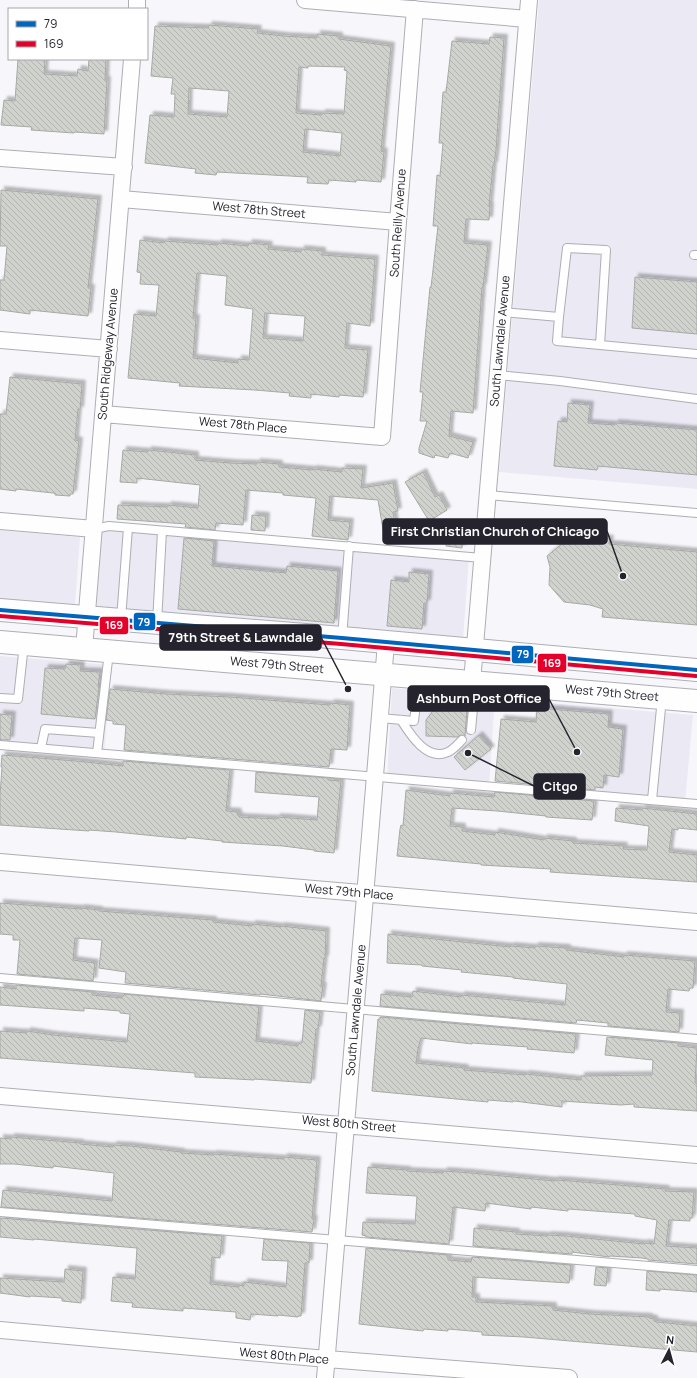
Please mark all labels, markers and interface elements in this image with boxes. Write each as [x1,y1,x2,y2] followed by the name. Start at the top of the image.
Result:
[8,8,148,60] legend
[44,15,57,32] text: 79
[44,35,63,52] text: 169
[385,168,410,278] street label: South Reilly Avenue
[212,197,307,222] street label: West 78th Street
[485,275,514,407] street label: South Lawndale Avenue
[93,287,122,421] street label: South Ridgeway Avenue
[198,412,288,437] street label: West 78th Place
[383,519,607,544] callout: First Christian Church of Chicago
[391,522,599,540] text: First Christian Church of Chicago
[133,612,156,631] line badge: 79
[138,614,151,629] text: 79
[99,616,129,635] line badge: 169
[105,617,123,632] text: 169
[160,625,321,650] callout: 79th Street & Lawndale
[168,628,314,646] text: 79th Street & Lawndale
[511,645,534,664] line badge: 79
[517,646,530,661] text: 79
[229,652,325,677] street label: West 79th Street
[537,653,567,673] line badge: 169
[543,655,561,670] text: 169
[564,680,660,705] street label: West 79th Street
[408,686,549,711] callout: Ashburn Post Office
[416,689,542,707] text: Ashburn Post Office
[534,774,585,799] callout: Citgo
[543,777,577,795] text: Citgo
[304,879,394,904] street label: West 79th Place
[341,944,370,1076] street label: South Lawndale Avenue
[301,1111,397,1136] street label: West 80th Street
[649,1330,689,1370] north arrow
[665,1332,675,1347] text: N
[239,1343,330,1368] street label: West 80th Place

